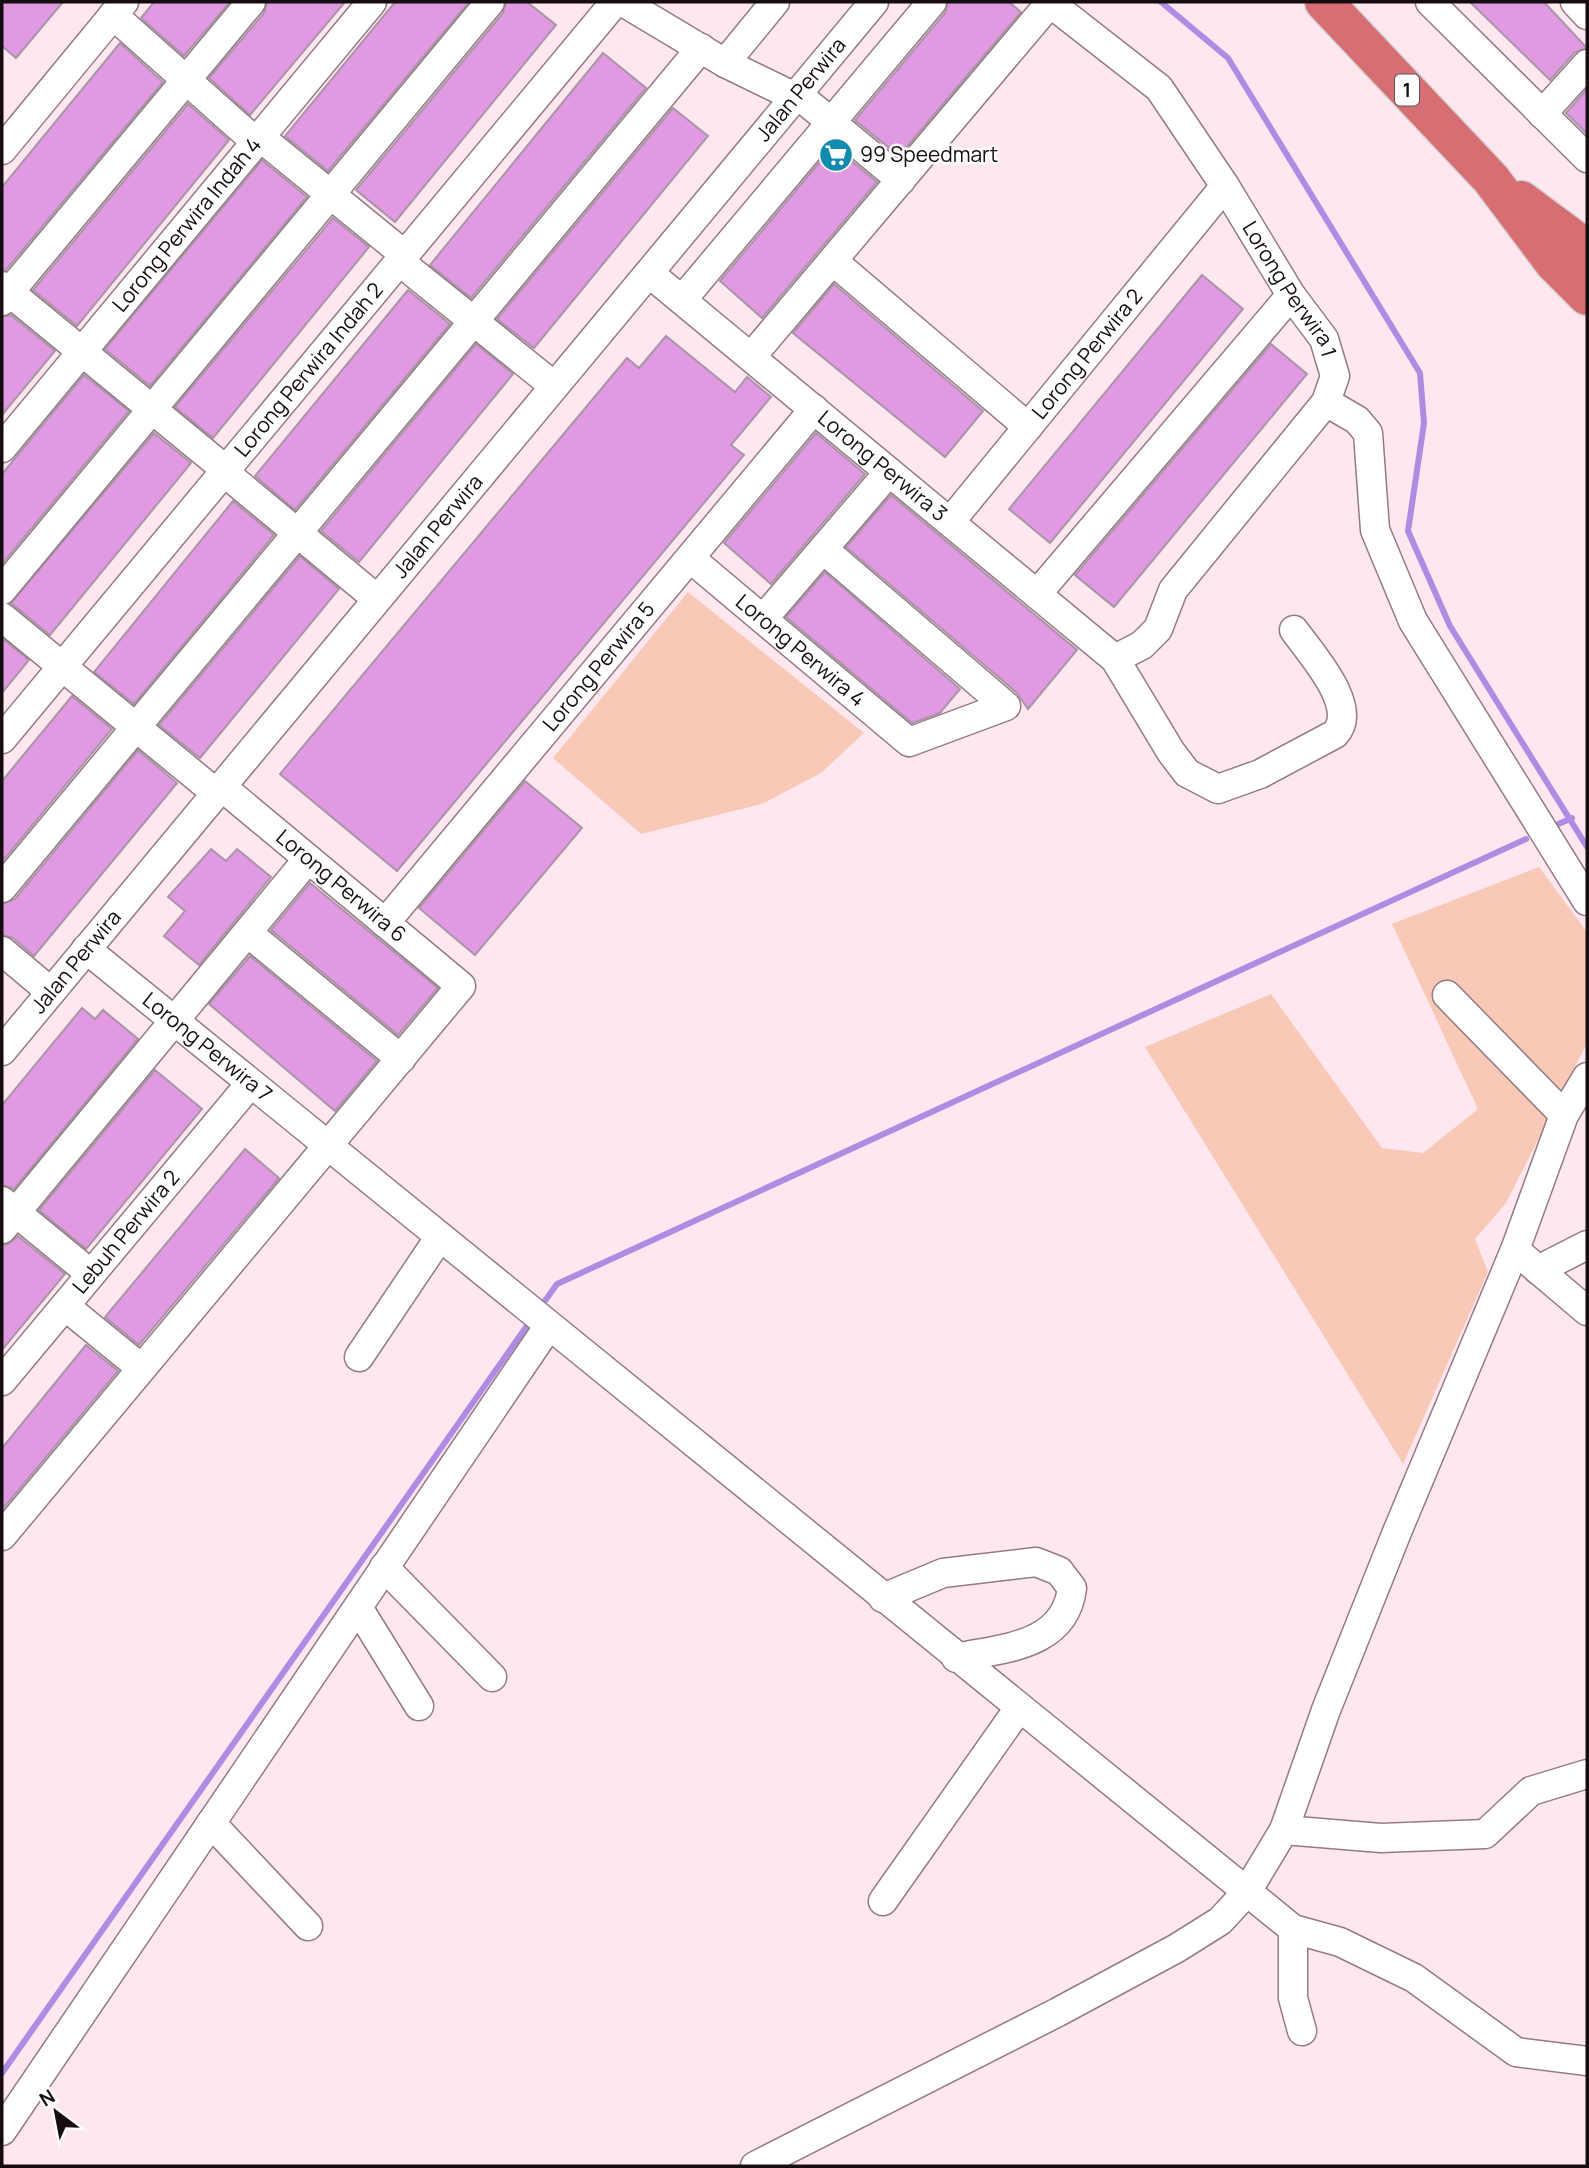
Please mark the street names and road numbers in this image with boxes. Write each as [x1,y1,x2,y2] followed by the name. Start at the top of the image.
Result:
[749,31,852,147] street label: Jalan Perwira
[1395,74,1419,106] road number: 1
[106,131,267,317] street label: Lorong Perwira Indah 4
[1237,216,1344,360] street label: Lorong Perwira 1
[227,276,389,462] street label: Lorong Perwira Indah 2
[1025,282,1148,424] street label: Lorong Perwira 2
[812,404,954,527] street label: Lorong Perwira 3
[386,468,489,584] street label: Jalan Perwira
[730,587,872,712] street label: Lorong Perwira 4
[536,595,661,737] street label: Lorong Perwira 5
[271,823,413,948] street label: Lorong Perwira 6
[24,903,127,1019] street label: Jalan Perwira
[137,986,278,1108] street label: Lorong Perwira 7
[66,1164,185,1299] street label: Lebuh Perwira 2

